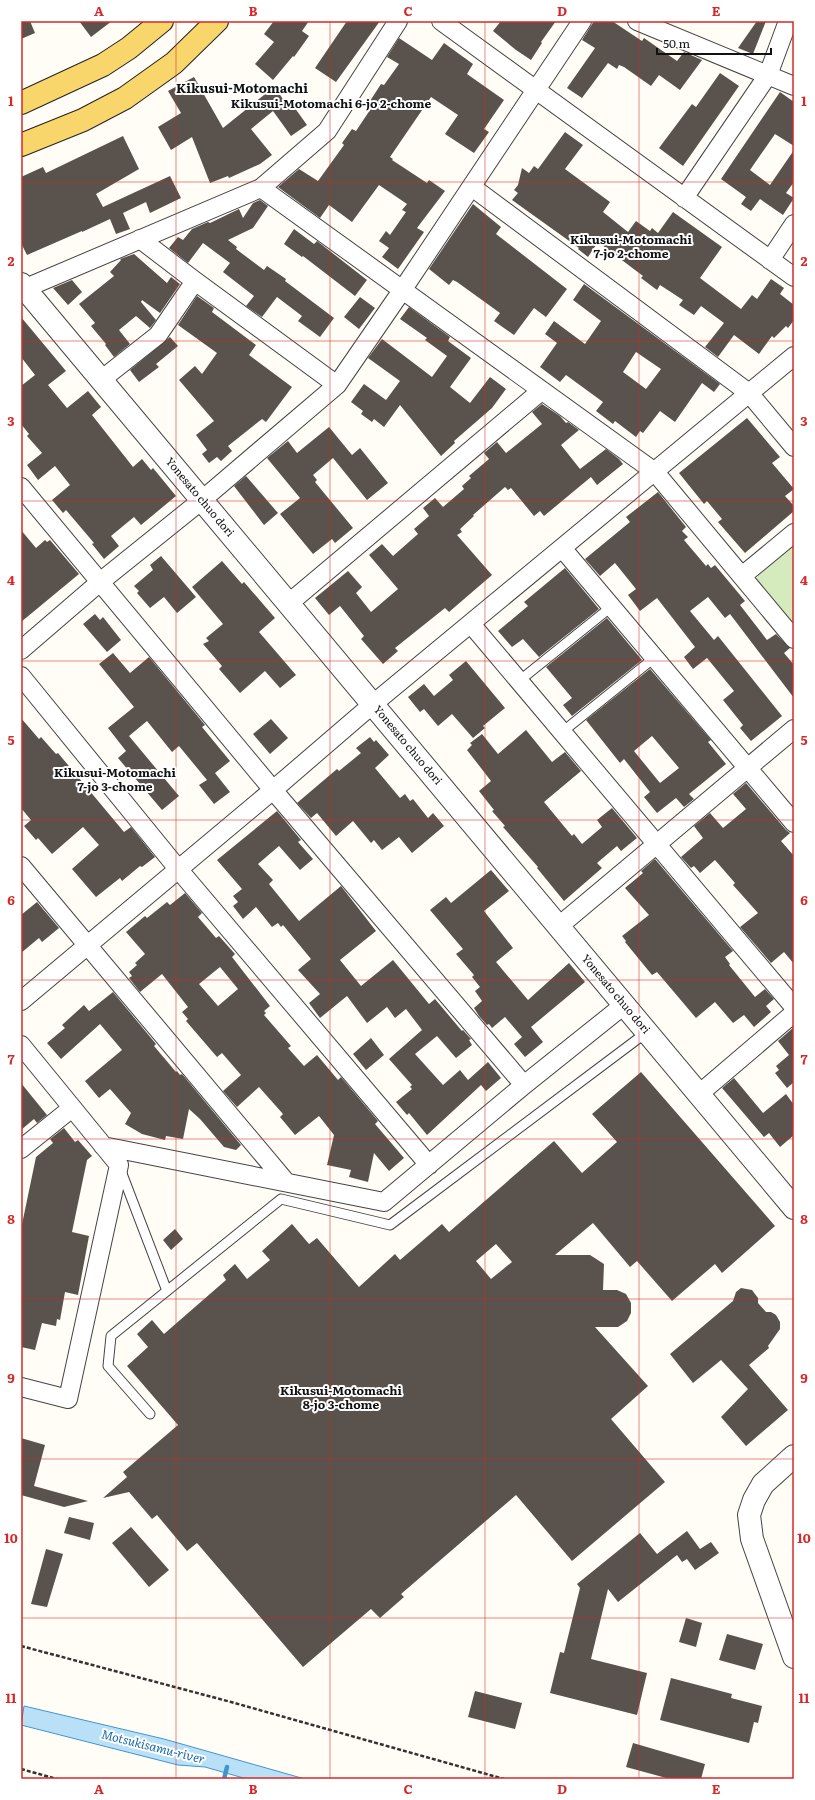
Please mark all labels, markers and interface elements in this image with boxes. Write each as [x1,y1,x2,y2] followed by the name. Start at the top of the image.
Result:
[94,1,104,20] text: A
[249,1,258,20] text: B
[403,1,413,20] text: C
[557,1,567,20] text: D
[712,1,721,20] text: E
[657,30,771,56] scale bar
[663,34,690,52] text: 50 m
[176,78,308,97] district label: Kikusui-Motomachi
[8,91,14,110] text: 1
[801,91,807,110] text: 1
[231,94,431,112] district label: Kikusui-Motomachi 6-jo 2-chome
[570,230,693,262] district label: Kikusui-Motomachi 7-jo 2-chome
[8,251,15,270] text: 2
[801,251,808,270] text: 2
[7,411,15,430] text: 3
[800,411,808,430] text: 3
[163,453,239,540] street label: Yonesato chuo dori
[7,570,15,589] text: 4
[800,570,808,589] text: 4
[371,701,447,788] street label: Yonesato chuo dori
[7,730,15,749] text: 5
[800,730,808,749] text: 5
[54,763,177,795] district label: Kikusui-Motomachi 7-jo 3-chome
[7,890,15,909] text: 6
[800,890,808,909] text: 6
[579,950,655,1037] street label: Yonesato chuo dori
[7,1049,15,1068] text: 7
[800,1049,808,1068] text: 7
[7,1209,15,1228] text: 8
[800,1209,808,1228] text: 8
[7,1368,15,1387] text: 9
[800,1368,808,1387] text: 9
[280,1381,403,1413] district label: Kikusui-Motomachi 8-jo 3-chome
[4,1528,18,1547] text: 10
[797,1528,811,1547] text: 10
[6,1688,17,1707] text: 11
[799,1688,810,1707] text: 11
[100,1725,207,1768] water label: Motsukisamu-river
[94,1779,104,1798] text: A
[249,1779,258,1798] text: B
[403,1779,413,1798] text: C
[557,1779,567,1798] text: D
[712,1779,721,1798] text: E

